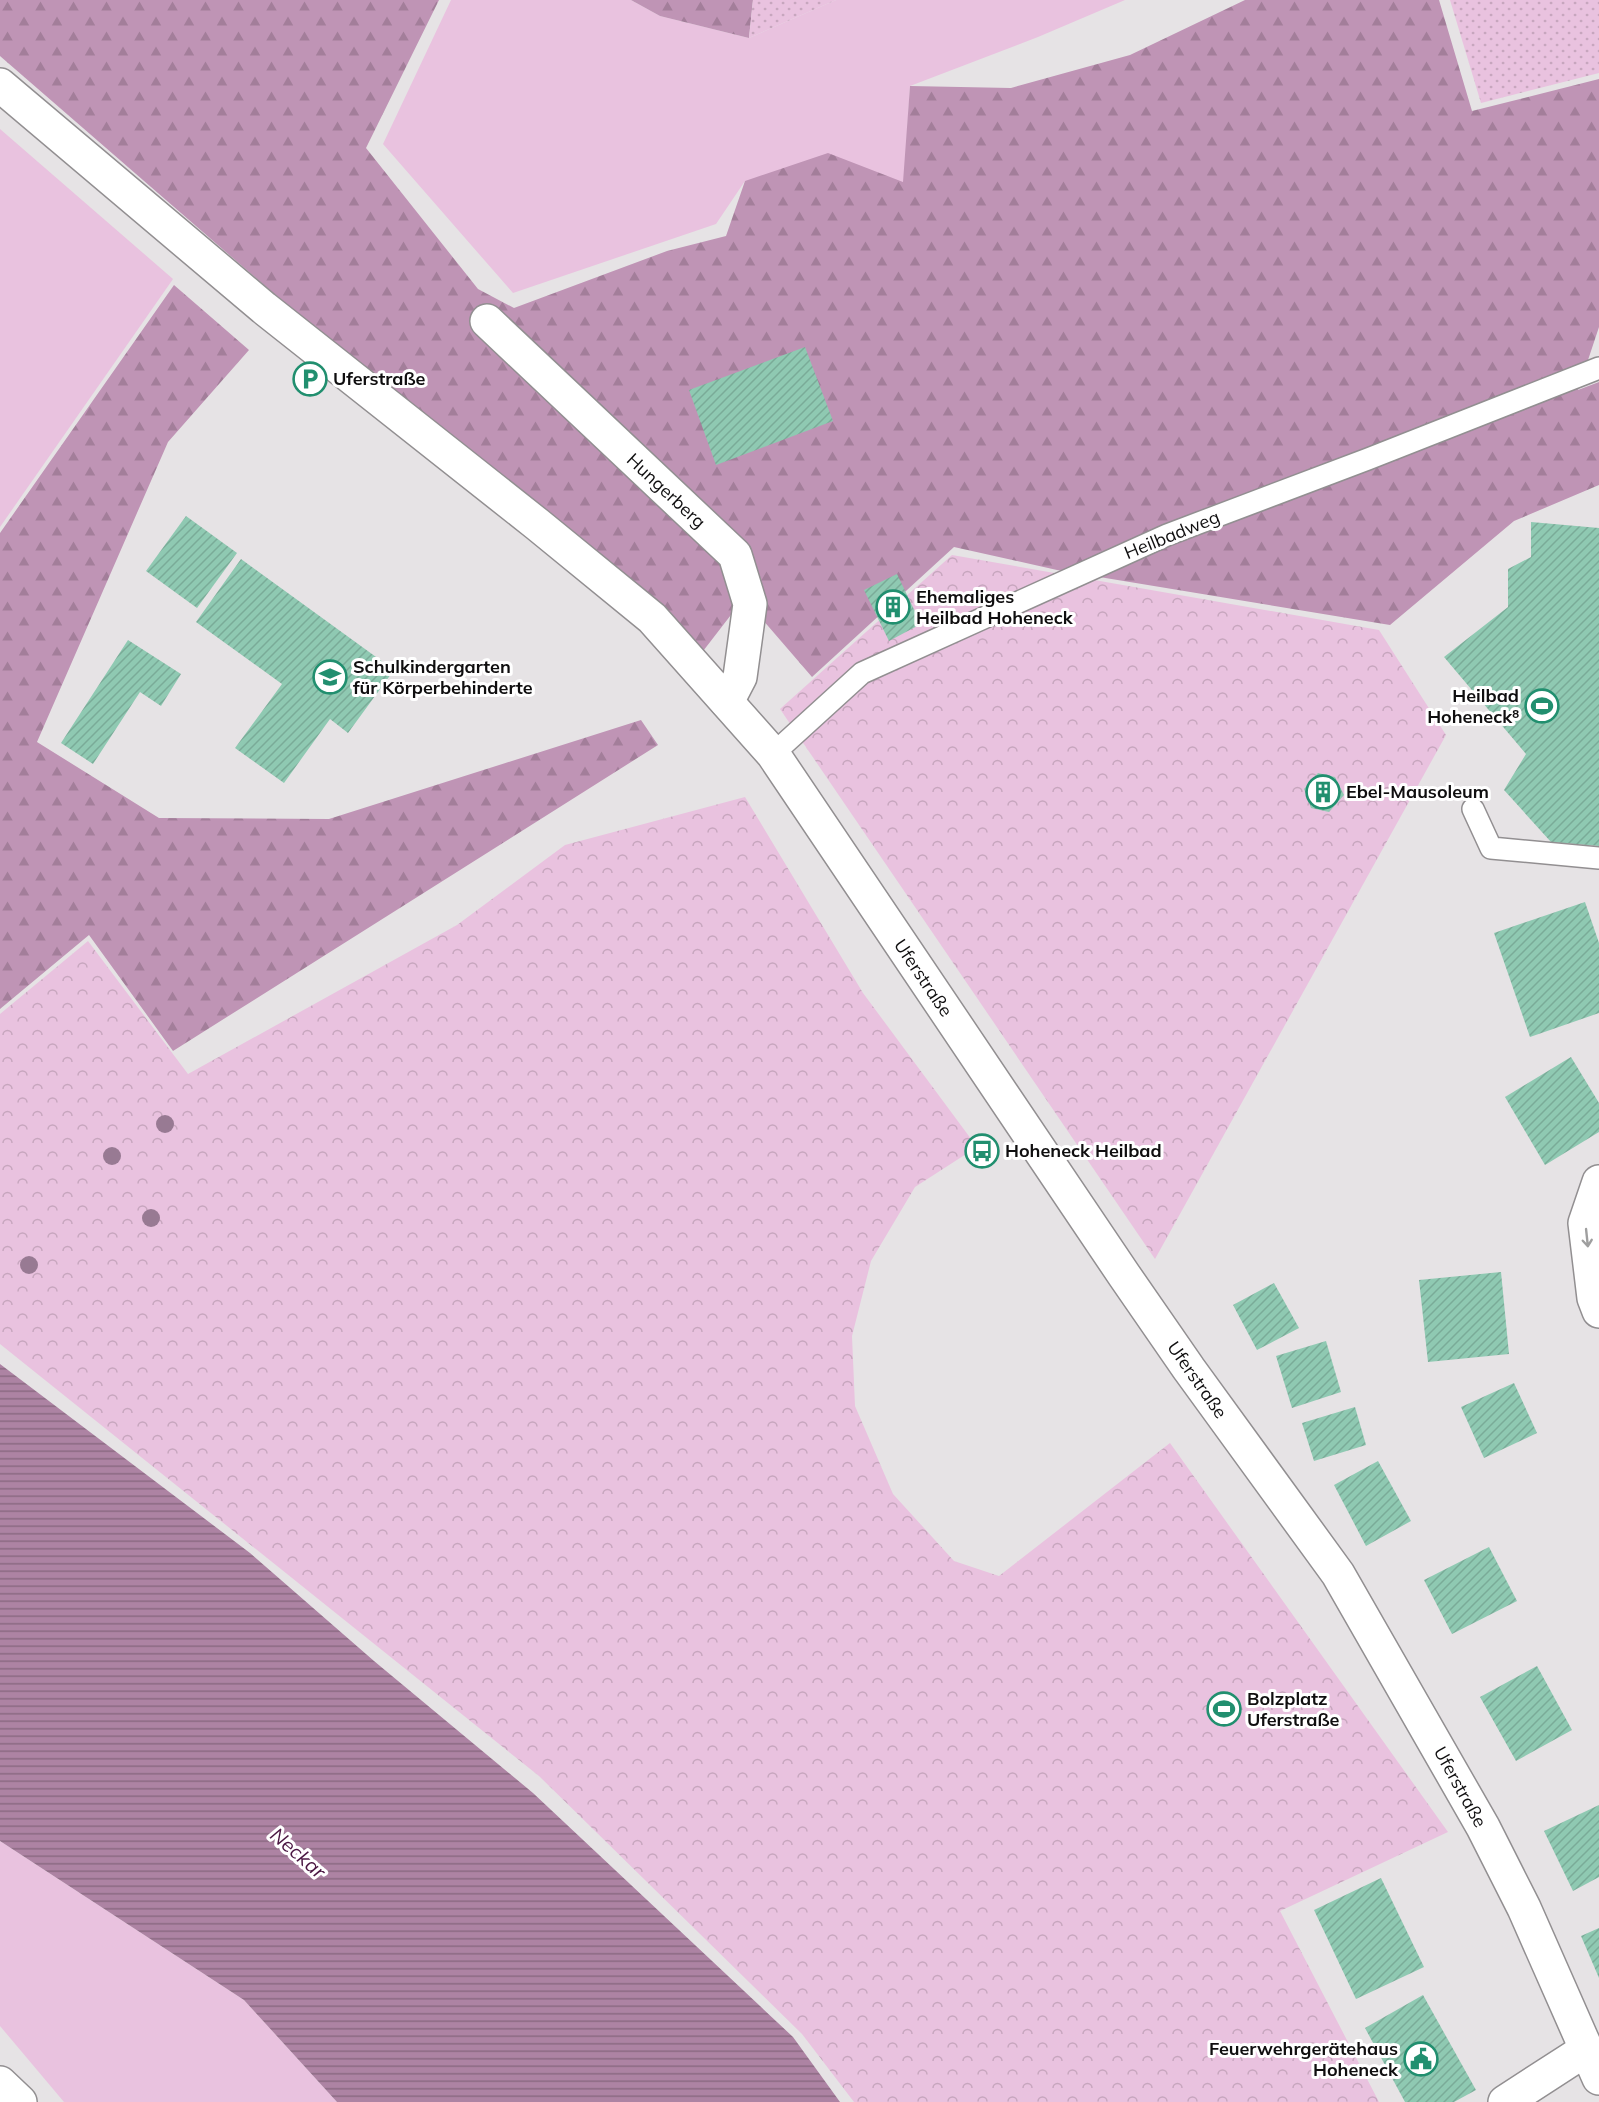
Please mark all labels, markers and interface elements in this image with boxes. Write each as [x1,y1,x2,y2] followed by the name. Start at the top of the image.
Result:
[292,361,328,397] parking icon: Uferstraße
[333,367,426,390] place label: Uferstraße
[622,448,711,533] street label: Hungerberg
[1121,505,1223,564] street label: Heilbadweg
[916,585,1074,629] place label: Ehemaliges Heilbad Hoheneck
[875,589,911,625] building icon: Ehemaliges Heilbad Hoheneck
[353,655,533,699] place label: Schulkindergarten für Körperbehinderte
[312,659,348,695] school or university icon: Schulkindergarten für Körperbehinderte
[1427,684,1519,728] place label: Heilbad Hoheneck⁸
[1524,688,1560,724] sports icon: Heilbad Hoheneck⁸
[1305,774,1341,810] building icon: Ebel-Mausoleum
[1346,780,1489,803] place label: Ebel-Mausoleum
[889,934,958,1021] street label: Uferstraße
[964,1133,1000,1169] bus stop icon: Hoheneck Heilbad
[1005,1139,1162,1162] place label: Hoheneck Heilbad
[1582,1228,1593,1248] one-way arrow
[1163,1337,1232,1423] street label: Uferstraße
[1247,1687,1340,1731] place label: Bolzplatz Uferstraße
[1206,1691,1242,1727] sports icon: Bolzplatz Uferstraße
[1429,1742,1492,1831] street label: Uferstraße
[266,1822,332,1884] water label: Neckar
[1209,2037,1399,2081] place label: Feuerwehrgerätehaus Hoheneck
[1403,2041,1439,2077] public building icon: Feuerwehrgerätehaus Hoheneck

